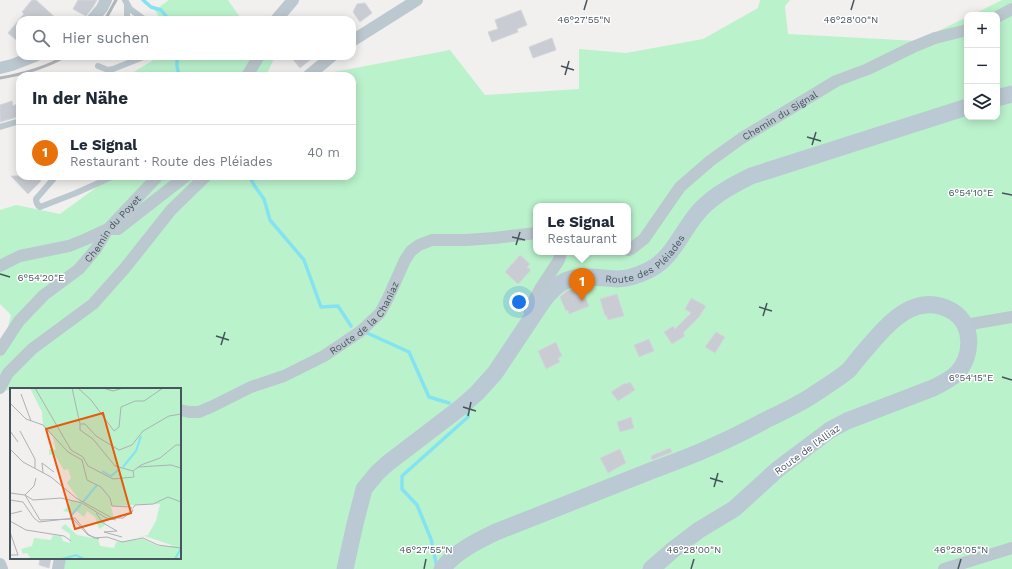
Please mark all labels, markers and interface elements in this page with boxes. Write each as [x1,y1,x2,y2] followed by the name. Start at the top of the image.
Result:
[964,12,1000,120] map controls
[964,12,1000,48] button: +
[557,14,611,25] text: 46°27'55"N
[824,14,878,25] text: 46°28'00"N
[16,16,356,60] search box
[30,27,52,49] icon: search
[62,29,149,47] text: Hier suchen
[964,48,1000,84] button: −
[964,84,1000,120] button: layers
[32,88,128,108] text: In der Nähe
[740,89,820,143] street label: Chemin du Signal
[70,136,137,154] text: Le Signal
[42,145,48,160] text: 1
[307,145,340,160] text: 40 m
[70,154,273,169] text: Restaurant · Route des Pléiades
[949,187,993,198] text: 6°54'10"E
[82,192,144,265] street label: Chemin du Poyet
[533,203,631,255] popup
[547,213,614,231] text: Le Signal
[547,231,617,246] text: Restaurant
[605,233,687,285] street label: Route des Pléiades
[569,268,595,301] pin: 1
[18,272,64,283] text: 6°54'20"E
[327,280,401,357] street label: Route de la Chaniaz
[509,292,529,312] your location
[949,372,993,383] text: 6°54'15"E
[10,388,181,559] inset map
[773,422,842,477] street label: Route de l'Alliaz
[399,544,453,555] text: 46°27'55"N
[667,544,721,555] text: 46°28'00"N
[934,544,988,555] text: 46°28'05"N

